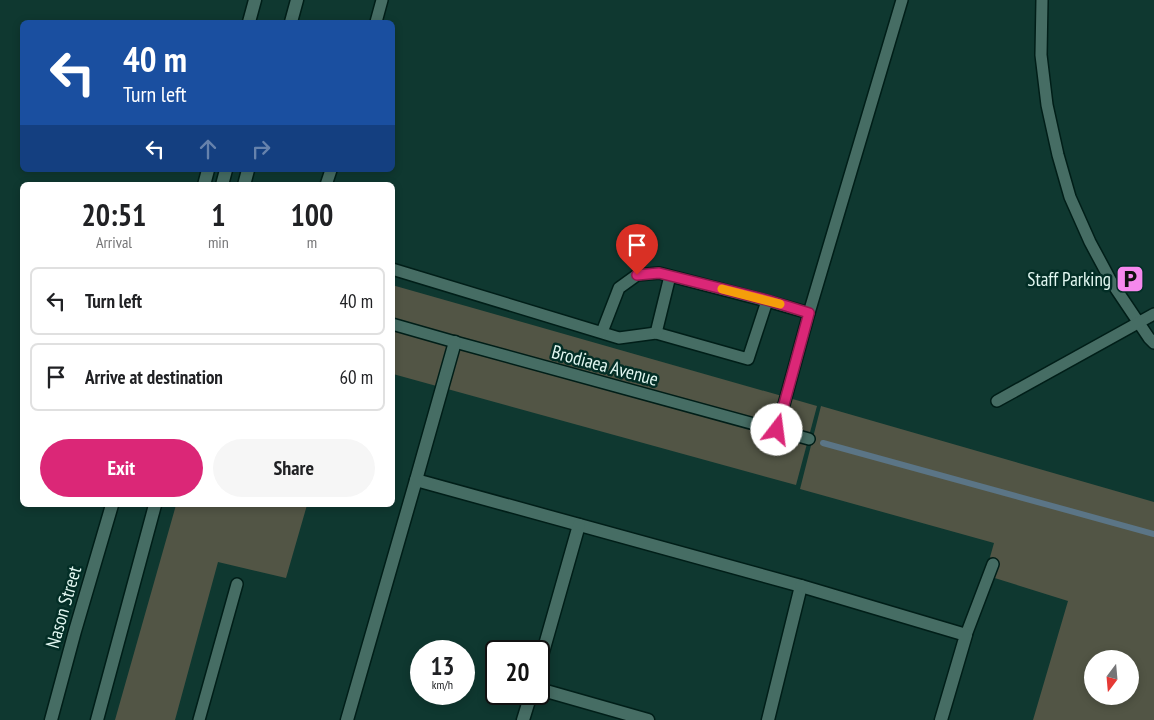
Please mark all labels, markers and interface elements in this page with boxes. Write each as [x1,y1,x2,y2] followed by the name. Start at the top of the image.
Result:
[123,36,187,82] text: 40 m
[40,40,105,105] icon: left
[123,80,187,108] text: Turn left
[141,135,169,163] icon: left
[194,135,222,163] icon: ahead
[247,135,275,163] icon: right
[82,195,146,234] text: 20:51
[211,195,226,234] text: 1
[290,195,333,234] text: 100
[616,224,658,275] pin
[623,231,651,259] icon: arrive
[96,232,132,252] text: Arrival
[208,232,229,252] text: min
[307,232,317,252] text: m
[1115,264,1145,294] parking icon: Staff Parking
[1027,267,1111,291] place label: Staff Parking
[42,287,70,315] icon: left
[85,289,142,313] text: Turn left
[340,289,373,313] text: 40 m
[549,339,661,391] street label: Brodiaea Avenue
[42,363,70,391] icon: arrive
[85,365,223,389] text: Arrive at destination
[340,365,373,389] text: 60 m
[750,403,802,455] position arrow
[40,439,203,497] button: Exit
[213,439,375,497] button: Share
[40,563,86,651] street label: Nason Street
[485,640,550,705] speed limit sign: 20
[431,650,454,682] text: 13
[1084,650,1139,705] north arrow
[1084,650,1139,705] map controls
[432,677,453,692] text: km/h

